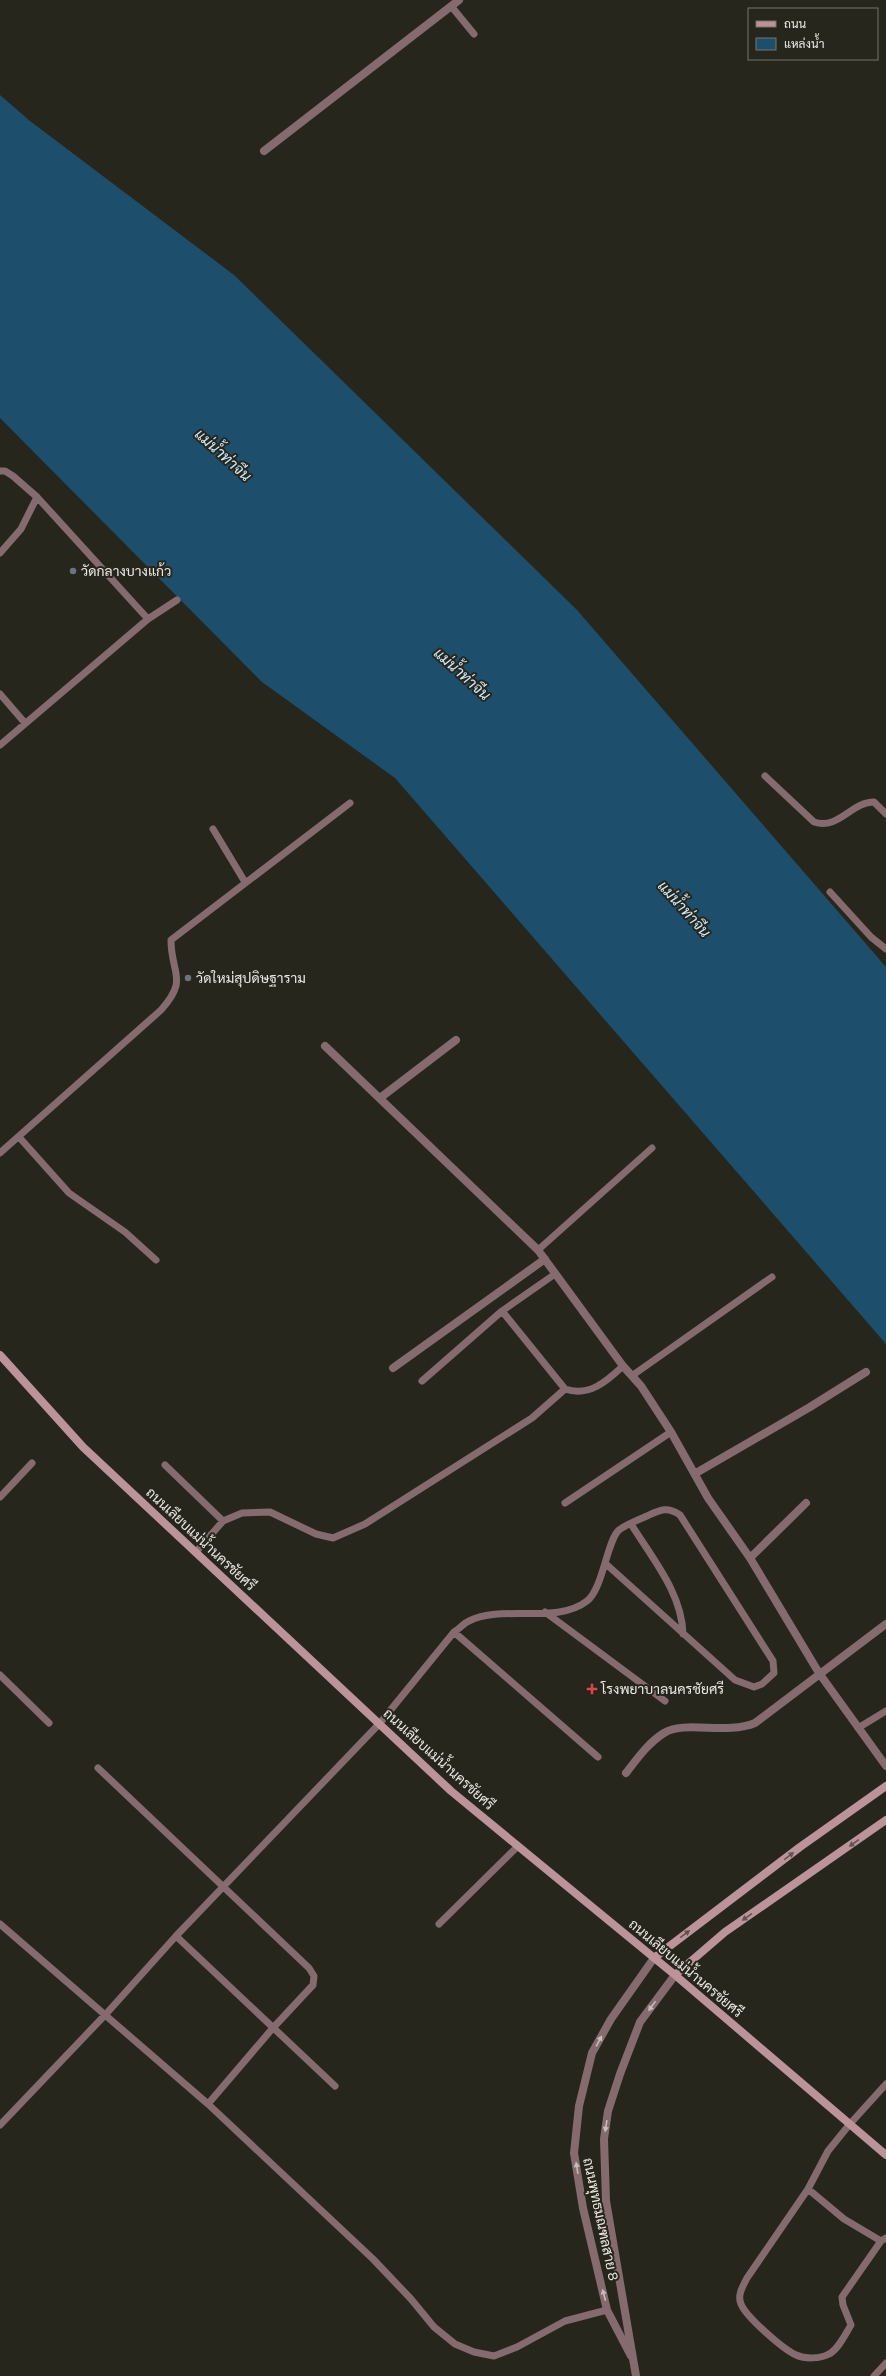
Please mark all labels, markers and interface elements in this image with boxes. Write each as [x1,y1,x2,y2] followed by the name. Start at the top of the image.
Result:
[748,8,878,60] legend
[784,14,807,33] text: ถนน
[784,33,824,53] text: แหล่งน้ำ
[190,422,258,487] water label: แม่น้ำท่าจีน
[81,560,171,581] place label: วัดกลางบางแก้ว
[68,566,78,576] marker: วัดกลางบางแก้ว
[429,641,497,706] water label: แม่น้ำท่าจีน
[652,874,717,943] water label: แม่น้ำท่าจีน
[196,967,306,988] place label: วัดใหม่สุปดิษฐาราม
[183,973,193,983] marker: วัดใหม่สุปดิษฐาราม
[142,1481,262,1595] street label: ถนนเลียบแม่น้ำนครชัยศรี
[600,1678,724,1699] place label: โรงพยาบาลนครชัยศรี
[586,1683,598,1695] marker: โรงพยาบาลนครชัยศรี
[379,1702,501,1815] street label: ถนนเลียบแม่น้ำนครชัยศรี
[849,1839,859,1847] one-way arrow
[783,1851,794,1860] one-way arrow
[625,1913,749,2022] street label: ถนนเลียบแม่น้ำนครชัยศรี
[742,1913,753,1921] one-way arrow
[680,1930,690,1938] one-way arrow
[648,2000,656,2011] one-way arrow
[595,2036,602,2047] one-way arrow
[603,2120,609,2132] one-way arrow
[578,2156,625,2282] street label: ถนนพุทธมณฑลสาย 8
[574,2162,580,2174] one-way arrow
[600,2289,606,2301] one-way arrow

